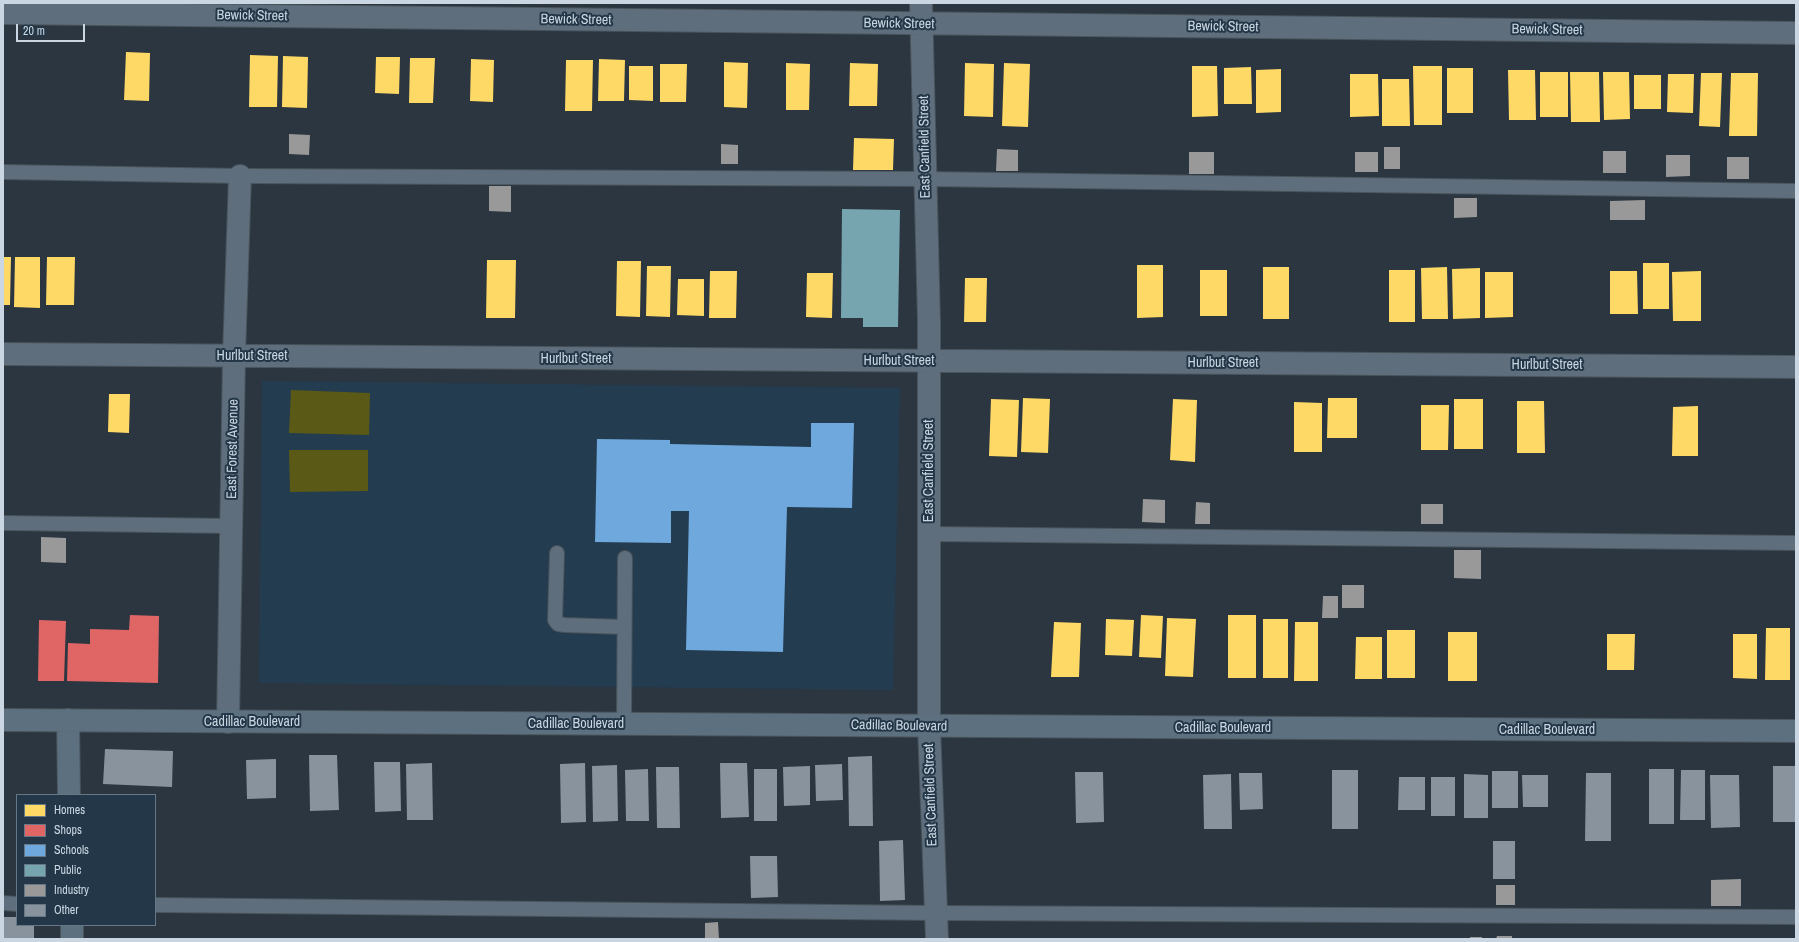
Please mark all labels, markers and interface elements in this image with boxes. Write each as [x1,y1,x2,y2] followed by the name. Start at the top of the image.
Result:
[216,7,288,25] street label: Bewick Street
[540,11,612,29] street label: Bewick Street
[863,15,935,33] street label: Bewick Street
[18,16,87,42] scale bar
[1187,18,1259,36] street label: Bewick Street
[1511,21,1583,39] street label: Bewick Street
[23,23,45,39] text: 20 m
[916,95,934,199] street label: East Canfield Street
[217,348,287,364] street label: Hurlbut Street
[541,351,611,367] street label: Hurlbut Street
[864,353,934,369] street label: Hurlbut Street
[1188,355,1258,371] street label: Hurlbut Street
[1512,357,1582,373] street label: Hurlbut Street
[224,399,242,499] street label: East Forest Avenue
[921,420,937,522] street label: East Canfield Street
[204,714,300,730] street label: Cadillac Boulevard
[528,716,624,732] street label: Cadillac Boulevard
[851,717,947,735] street label: Cadillac Boulevard
[1175,720,1271,736] street label: Cadillac Boulevard
[1499,722,1595,738] street label: Cadillac Boulevard
[921,743,941,847] street label: East Canfield Street
[16,794,156,926] legend
[54,802,85,818] text: Homes
[54,822,82,838] text: Shops
[54,842,89,858] text: Schools
[54,862,81,878] text: Public
[54,882,89,898] text: Industry
[54,902,79,918] text: Other

